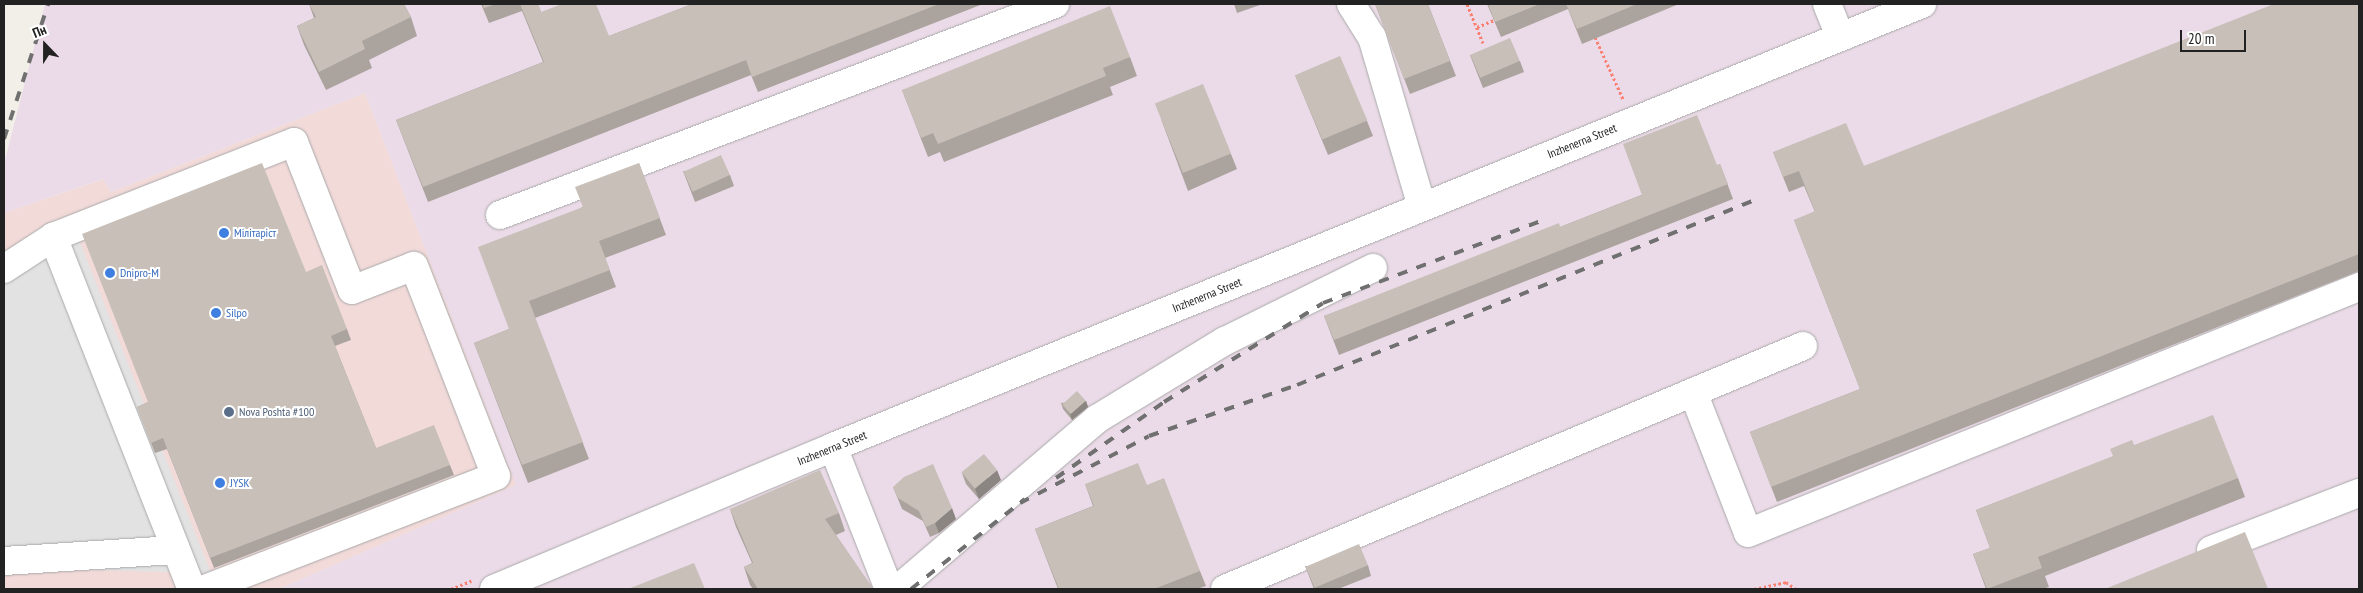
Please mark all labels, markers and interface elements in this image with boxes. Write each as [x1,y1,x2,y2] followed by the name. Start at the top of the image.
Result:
[20,20,70,70] north arrow
[30,20,49,42] text: Пн
[2183,20,2249,52] scale bar
[2188,29,2214,48] text: 20 m
[1545,121,1619,161] street label: Inzhenerna Street
[234,226,276,240] place label: Мілітаріст
[218,227,230,239] marker: Мілітаріст
[120,266,159,280] place label: Dnipro-M
[104,267,116,279] marker: Dnipro-M
[1170,275,1244,315] street label: Inzhenerna Street
[226,306,247,320] place label: Silpo
[210,307,222,319] marker: Silpo
[239,405,314,419] place label: Nova Poshta #100
[223,406,235,418] marker: Nova Poshta #100
[795,428,869,468] street label: Inzhenerna Street
[230,476,249,490] place label: JYSK
[214,477,226,489] marker: JYSK

